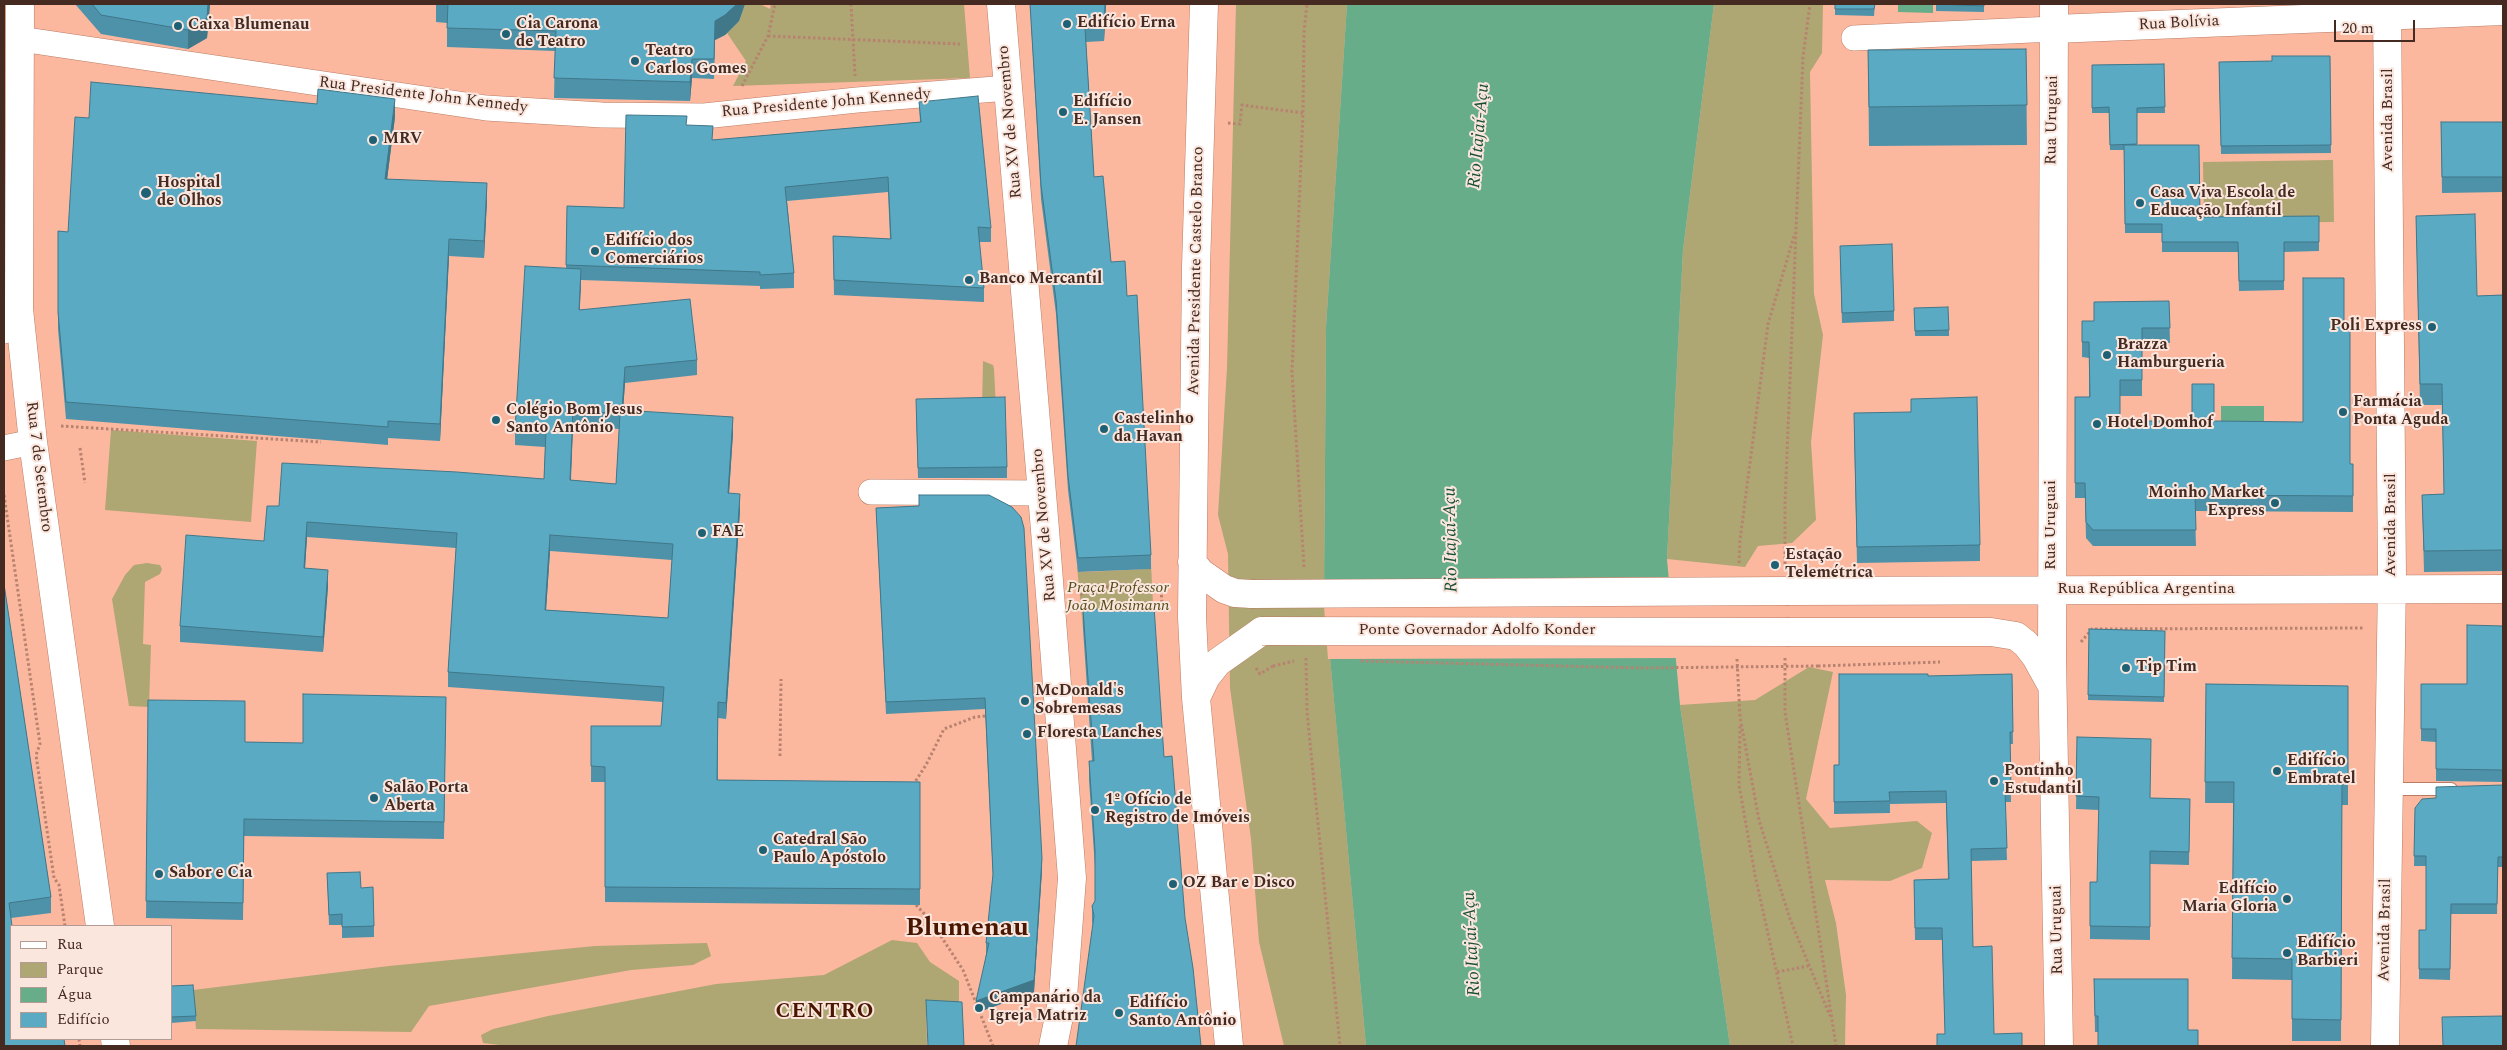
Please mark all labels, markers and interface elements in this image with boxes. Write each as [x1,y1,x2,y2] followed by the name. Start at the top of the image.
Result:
[2337,10,2418,42] scale bar
[2138,12,2220,36] street label: Rua Bolívia
[1077,14,1175,34] place label: Edifício Erna
[516,15,598,53] place label: Cia Carona de Teatro
[188,16,310,36] place label: Caixa Blumenau
[2342,17,2374,40] text: 20 m
[1061,18,1073,30] marker: Edifício Erna
[172,20,184,32] marker: Caixa Blumenau
[500,28,512,40] marker: Cia Carona de Teatro
[645,42,747,80] place label: Teatro Carlos Gomes
[995,45,1027,199] street label: Rua XV de Novembro
[629,55,641,67] marker: Teatro Carlos Gomes
[2379,68,2399,172] street label: Avenida Brasil
[318,74,528,118] street label: Rua Presidente John Kennedy
[2043,75,2063,165] street label: Rua Uruguai
[1465,83,1495,189] water label: Rio Itajaí-Açu
[721,85,931,123] street label: Rua Presidente John Kennedy
[1073,93,1142,131] place label: Edifício E. Jansen
[1057,106,1069,118] marker: Edifício E. Jansen
[383,130,422,150] place label: MRV
[367,134,379,146] marker: MRV
[1185,147,1209,395] street label: Avenida Presidente Castelo Branco
[157,174,222,212] place label: Hospital de Olhos
[2150,184,2295,222] place label: Casa Viva Escola de Educação Infantil
[139,186,153,200] marker: Hospital de Olhos
[2134,197,2146,209] marker: Casa Viva Escola de Educação Infantil
[605,232,703,270] place label: Edifício dos Comerciários
[589,245,601,257] marker: Edifício dos Comerciários
[979,270,1102,290] place label: Banco Mercantil
[963,274,975,286] marker: Banco Mercantil
[2330,317,2422,337] place label: Poli Express
[2426,321,2438,333] marker: Poli Express
[2117,336,2225,374] place label: Brazza Hamburgueria
[2101,349,2113,361] marker: Brazza Hamburgueria
[2353,393,2449,431] place label: Farmácia Ponta Aguda
[20,401,56,533] street label: Rua 7 de Setembro
[506,401,643,439] place label: Colégio Bom Jesus Santo Antônio
[2337,406,2349,418] marker: Farmácia Ponta Aguda
[1114,410,1194,448] place label: Castelinho da Havan
[490,414,502,426] marker: Colégio Bom Jesus Santo Antônio
[2107,414,2213,434] place label: Hotel Domhof
[2091,418,2103,430] marker: Hotel Domhof
[1098,423,1110,435] marker: Castelinho da Havan
[1029,448,1061,602] street label: Rua XV de Novembro
[2382,473,2402,577] street label: Avenida Brasil
[2042,480,2062,570] street label: Rua Uruguai
[2148,484,2265,522] place label: Moinho Market Express
[1440,487,1464,593] water label: Rio Itajaí-Açu
[2269,497,2281,509] marker: Moinho Market Express
[712,523,744,543] place label: FAE
[696,527,708,539] marker: FAE
[1785,546,1873,584] place label: Estação Telemétrica
[1769,559,1781,571] marker: Estação Telemétrica
[1066,579,1170,617] park label: Praça Professor João Mosimann
[2057,580,2235,600] street label: Rua República Argentina
[1358,621,1596,641] street label: Ponte Governador Adolfo Konder
[2136,658,2197,678] place label: Tip Tim
[2120,662,2132,674] marker: Tip Tim
[1035,682,1124,720] place label: McDonald's Sobremesas
[1019,695,1031,707] marker: McDonald's Sobremesas
[1037,724,1162,744] place label: Floresta Lanches
[1021,728,1033,740] marker: Floresta Lanches
[2287,752,2356,790] place label: Edifício Embratel
[2004,762,2082,800] place label: Pontinho Estudantil
[2271,765,2283,777] marker: Edifício Embratel
[1988,775,2000,787] marker: Pontinho Estudantil
[384,779,468,817] place label: Salão Porta Aberta
[1105,791,1250,829] place label: 1º Ofício de Registro de Imóveis
[368,792,380,804] marker: Salão Porta Aberta
[1089,804,1101,816] marker: 1º Ofício de Registro de Imóveis
[773,831,886,869] place label: Catedral São Paulo Apóstolo
[757,844,769,856] marker: Catedral São Paulo Apóstolo
[169,864,252,884] place label: Sabor e Cia
[153,868,165,880] marker: Sabor e Cia
[1183,874,1295,894] place label: OZ Bar e Disco
[1167,878,1179,890] marker: OZ Bar e Disco
[2376,878,2396,982] street label: Avenida Brasil
[2182,880,2277,918] place label: Edifício Maria Gloria
[2048,885,2068,975] street label: Rua Uruguai
[1459,891,1487,997] water label: Rio Itajaí-Açu
[2281,893,2293,905] marker: Edifício Maria Gloria
[905,914,1029,946] district label: Blumenau
[10,925,172,1040] legend
[57,933,83,956] text: Rua
[2297,934,2358,972] place label: Edifício Barbieri
[2281,947,2293,959] marker: Edifício Barbieri
[57,958,104,981] text: Parque
[57,983,92,1006] text: Água
[989,989,1101,1027] place label: Campanário da Igreja Matriz
[1129,994,1236,1032] place label: Edifício Santo Antônio
[775,1000,875,1026] district label: CENTRO
[973,1002,985,1014] marker: Campanário da Igreja Matriz
[1113,1007,1125,1019] marker: Edifício Santo Antônio
[57,1008,110,1031] text: Edifício

